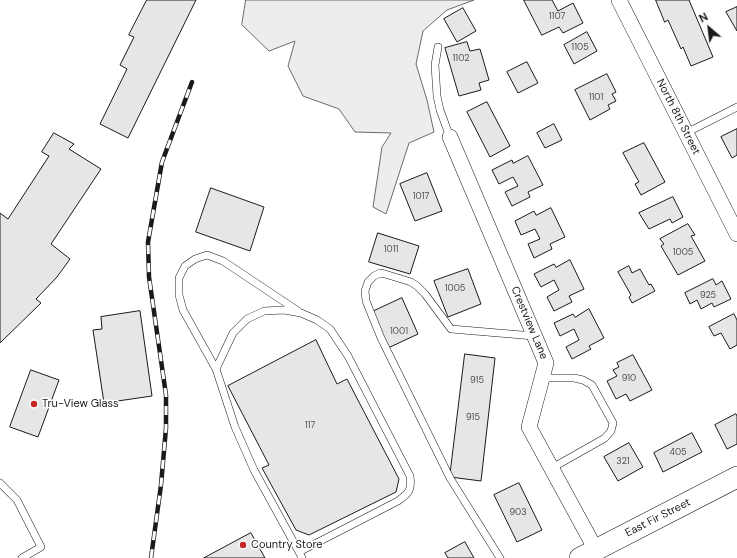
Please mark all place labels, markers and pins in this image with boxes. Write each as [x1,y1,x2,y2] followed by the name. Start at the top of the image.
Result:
[42,397,119,411] place label: Tru-View Glass
[29,399,39,409] marker: Tru-View Glass
[251,538,323,552] place label: Country Store
[238,540,248,550] marker: Country Store

